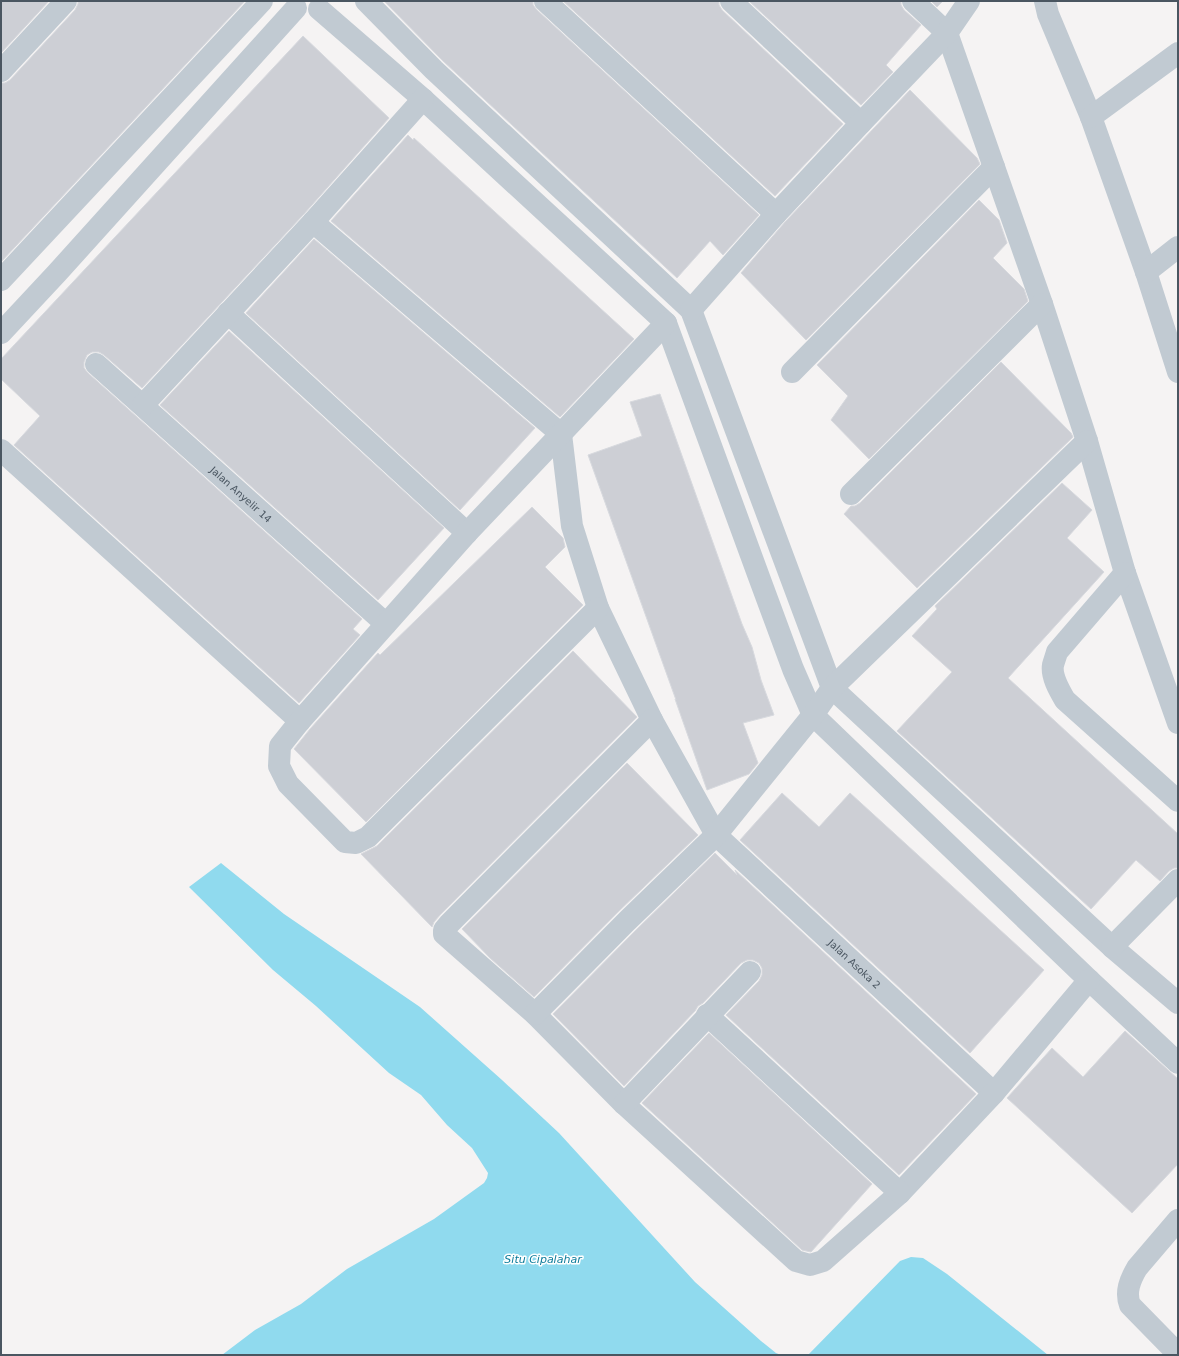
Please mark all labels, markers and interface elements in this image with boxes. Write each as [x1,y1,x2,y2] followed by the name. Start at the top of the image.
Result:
[207,464,274,525] street label: Jalan Anyelir 14
[825,936,883,991] street label: Jalan Asoka 2
[504,1253,583,1266] water label: Situ Cipalahar

